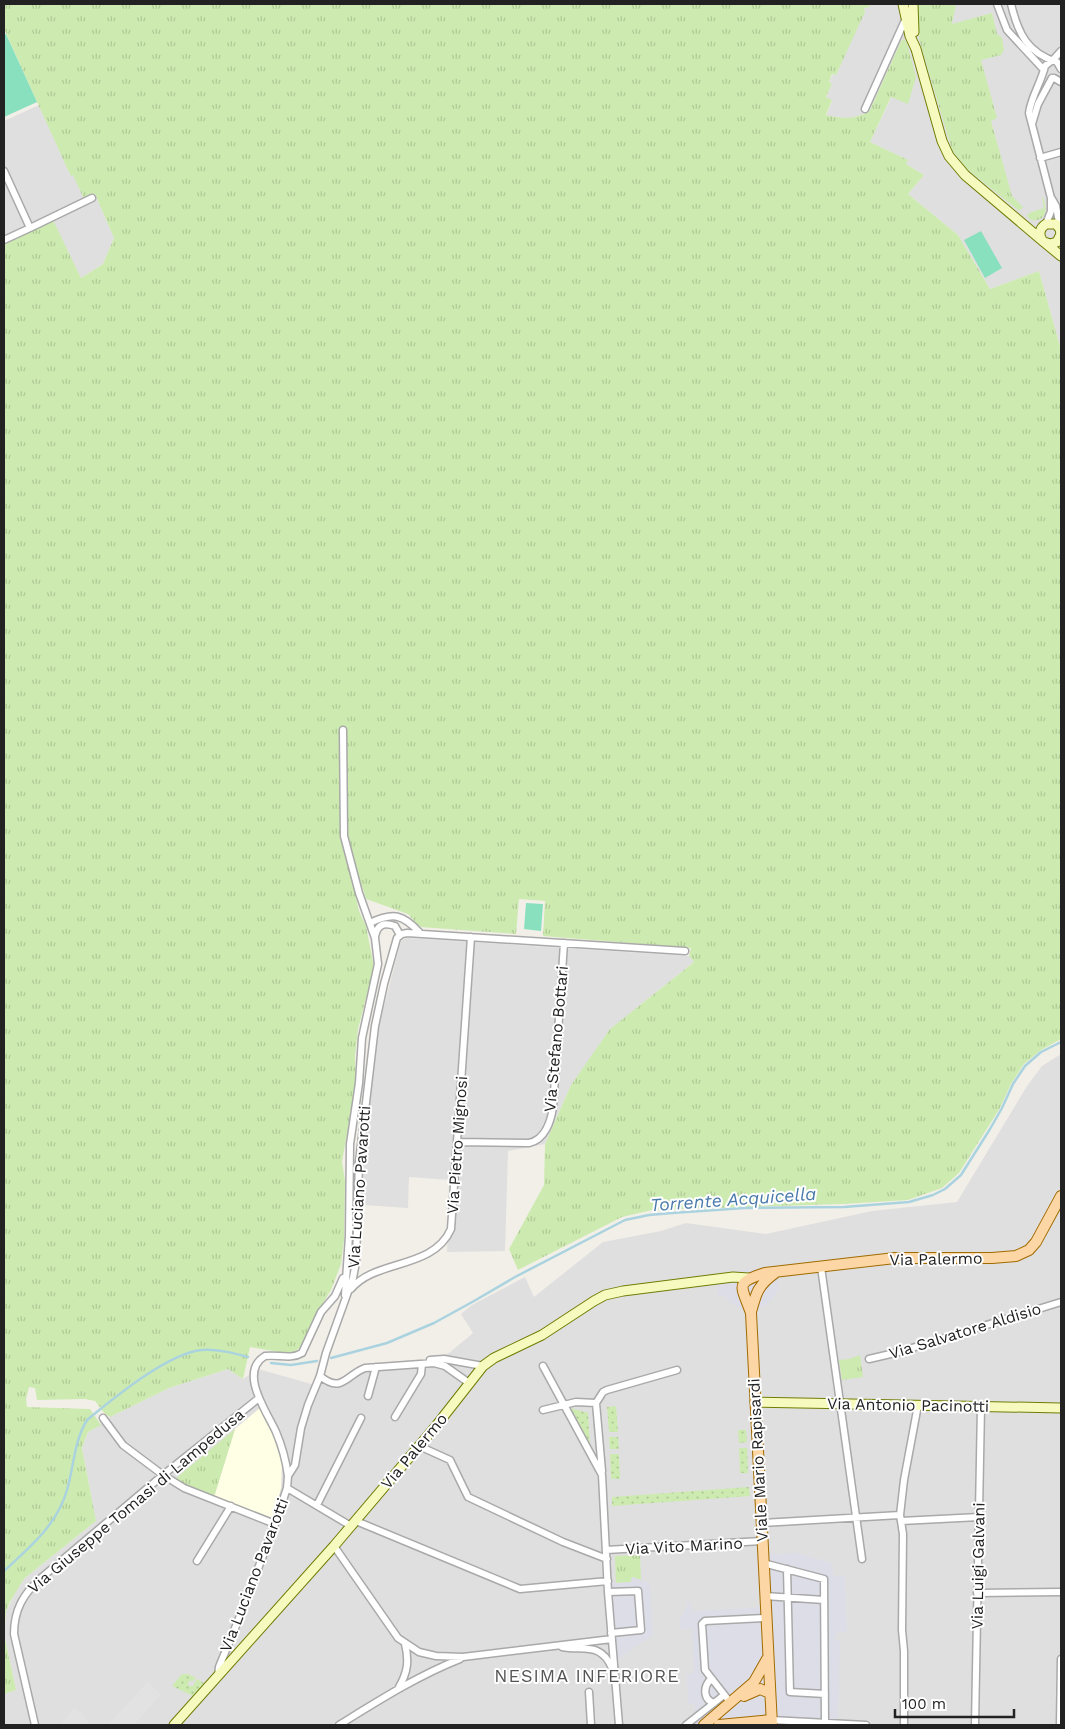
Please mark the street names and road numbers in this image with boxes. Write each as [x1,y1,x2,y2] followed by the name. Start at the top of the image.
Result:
[540,965,572,1113] street label: Via Stefano Bottari
[443,1075,471,1215] street label: Via Pietro Mignosi
[344,1105,374,1269] street label: Via Luciano Pavarotti
[889,1249,983,1269] street label: Via Palermo
[887,1299,1043,1363] street label: Via Salvatore Aldisio
[744,1378,772,1542] street label: Viale Mario Rapisardi
[827,1394,989,1416] street label: Via Antonio Pacinotti
[24,1405,248,1597] street label: Via Giuseppe Tomasi di Lampedusa
[377,1409,451,1493] street label: Via Palermo
[216,1495,292,1655] street label: Via Luciano Pavarotti
[967,1502,989,1630] street label: Via Luigi Galvani
[625,1533,743,1559] street label: Via Vito Marino

